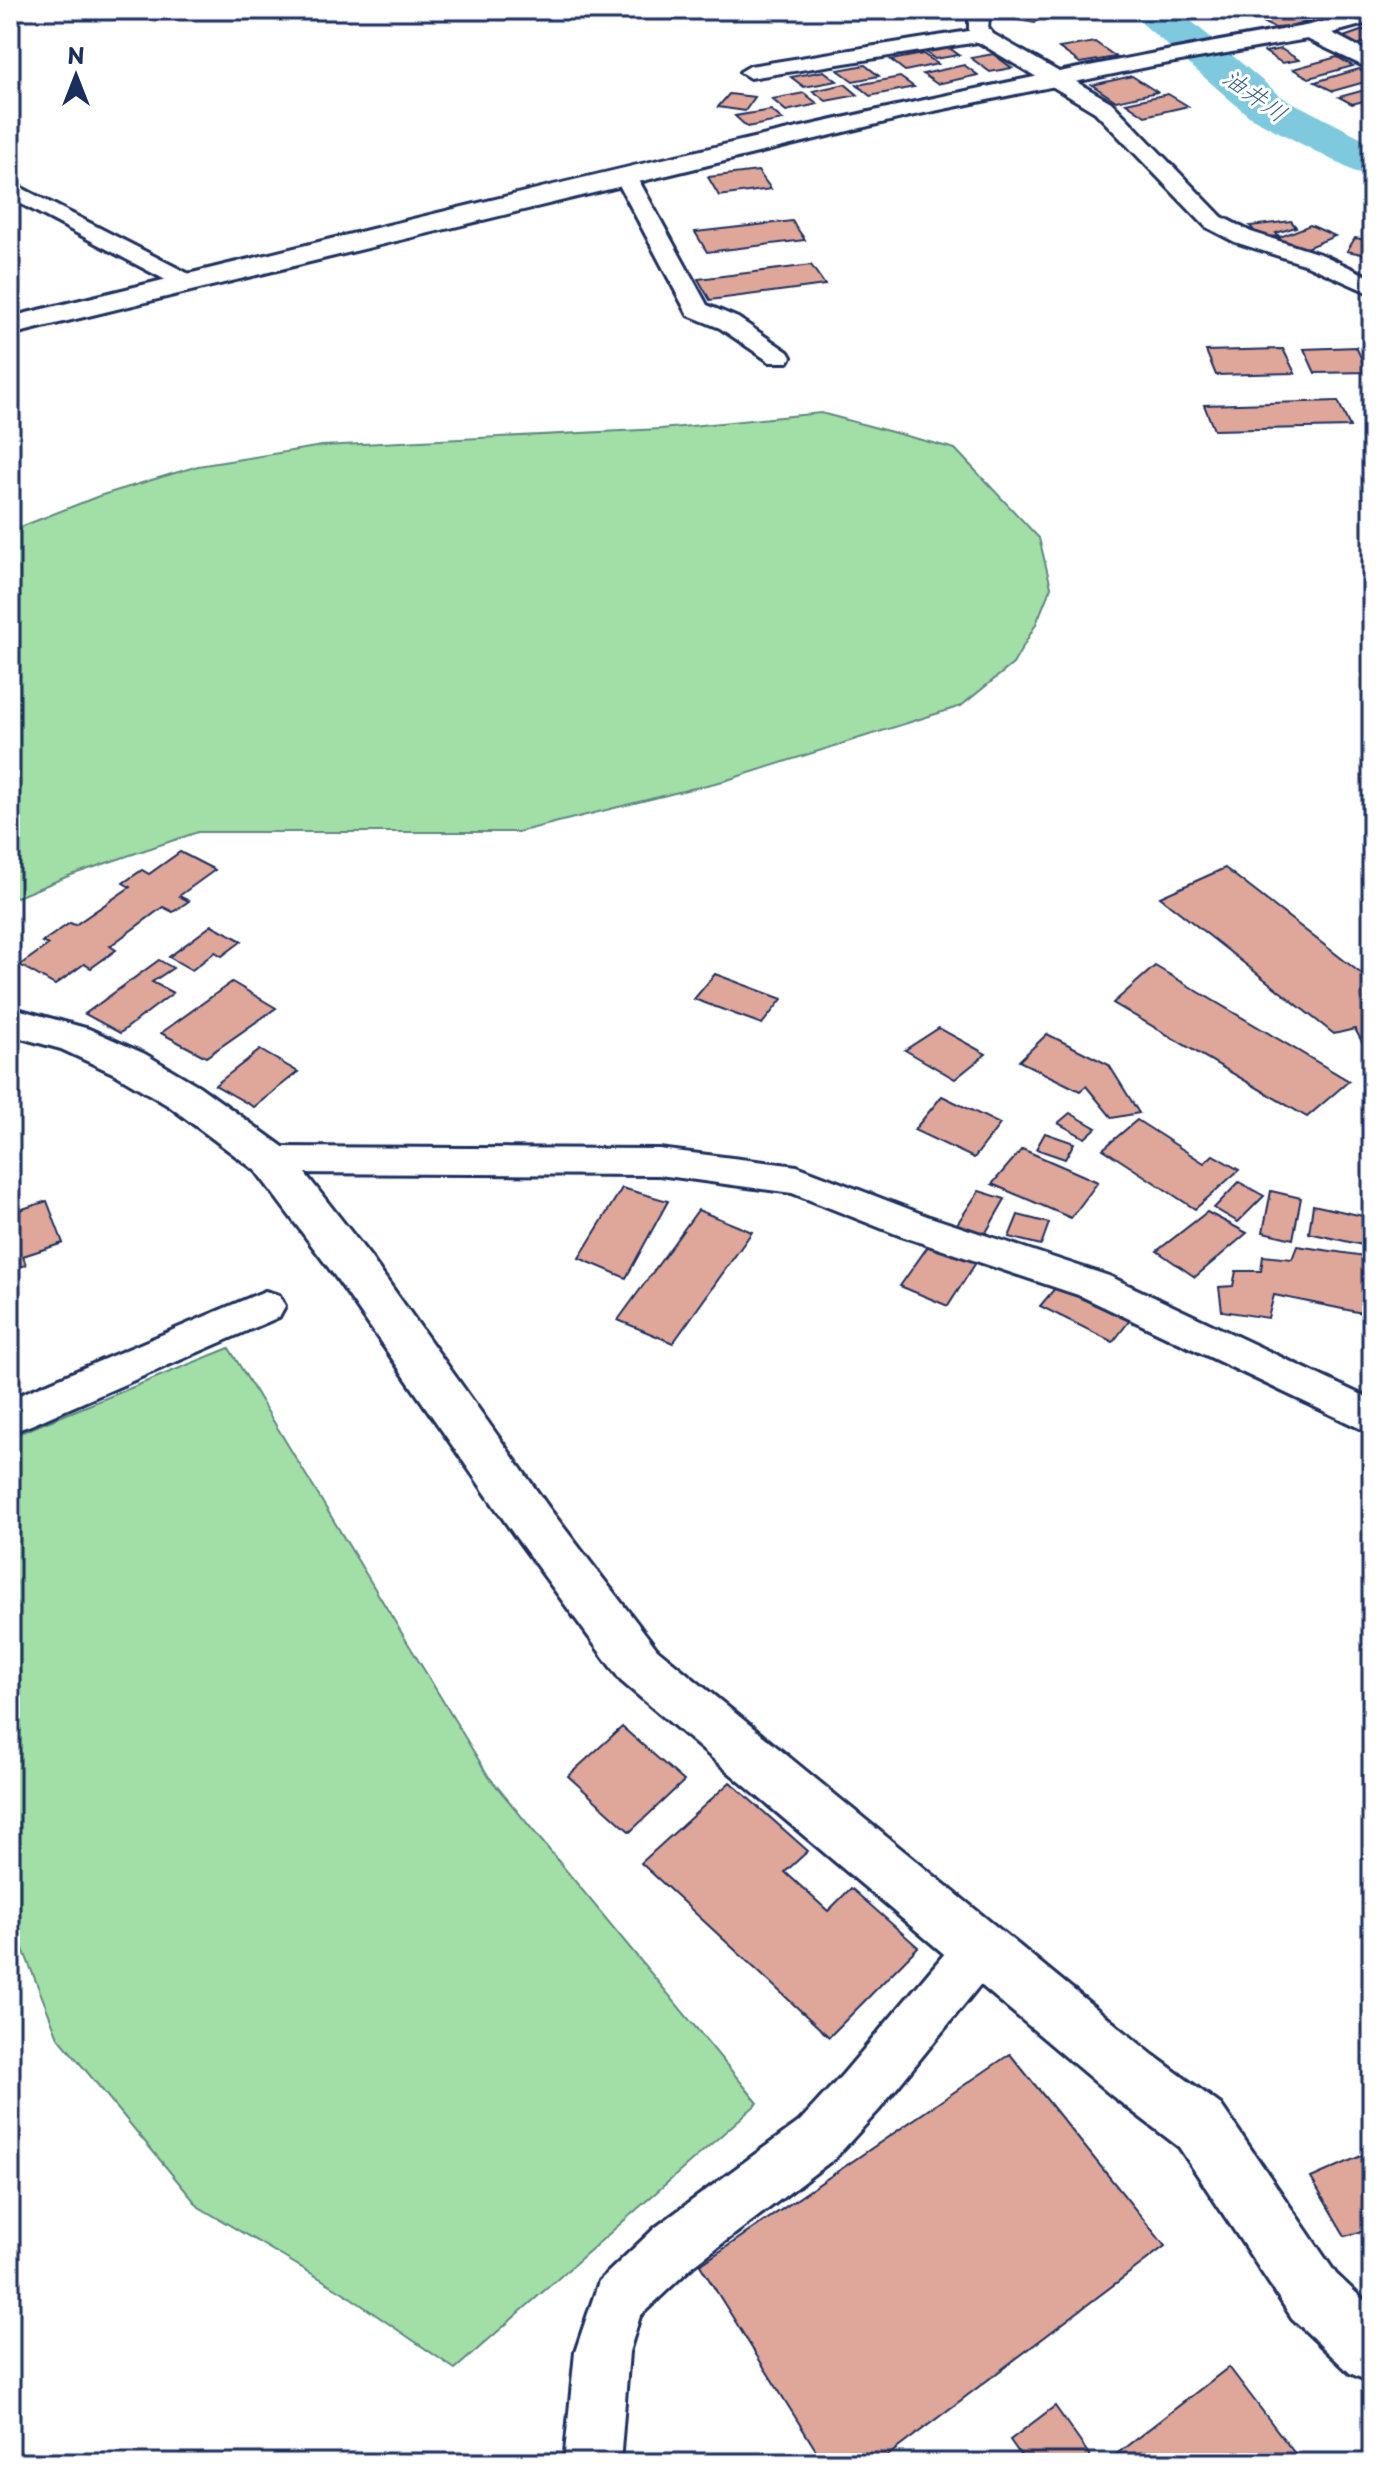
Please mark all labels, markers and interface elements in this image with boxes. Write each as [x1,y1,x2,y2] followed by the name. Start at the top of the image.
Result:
[36,36,116,116] north arrow
[67,38,85,71] text: N
[1216,58,1296,130] water label: 油井川

